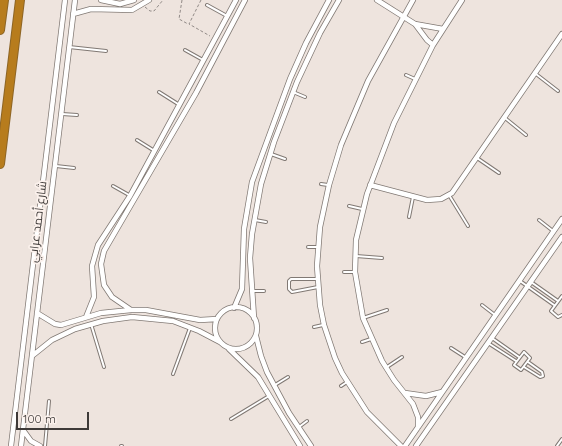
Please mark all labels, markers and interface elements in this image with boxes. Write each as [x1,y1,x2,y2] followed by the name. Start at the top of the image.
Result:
[26,180,50,264] street label: شارع أحمد عرابي
[18,404,91,430] scale bar
[23,411,56,426] text: 100 m

